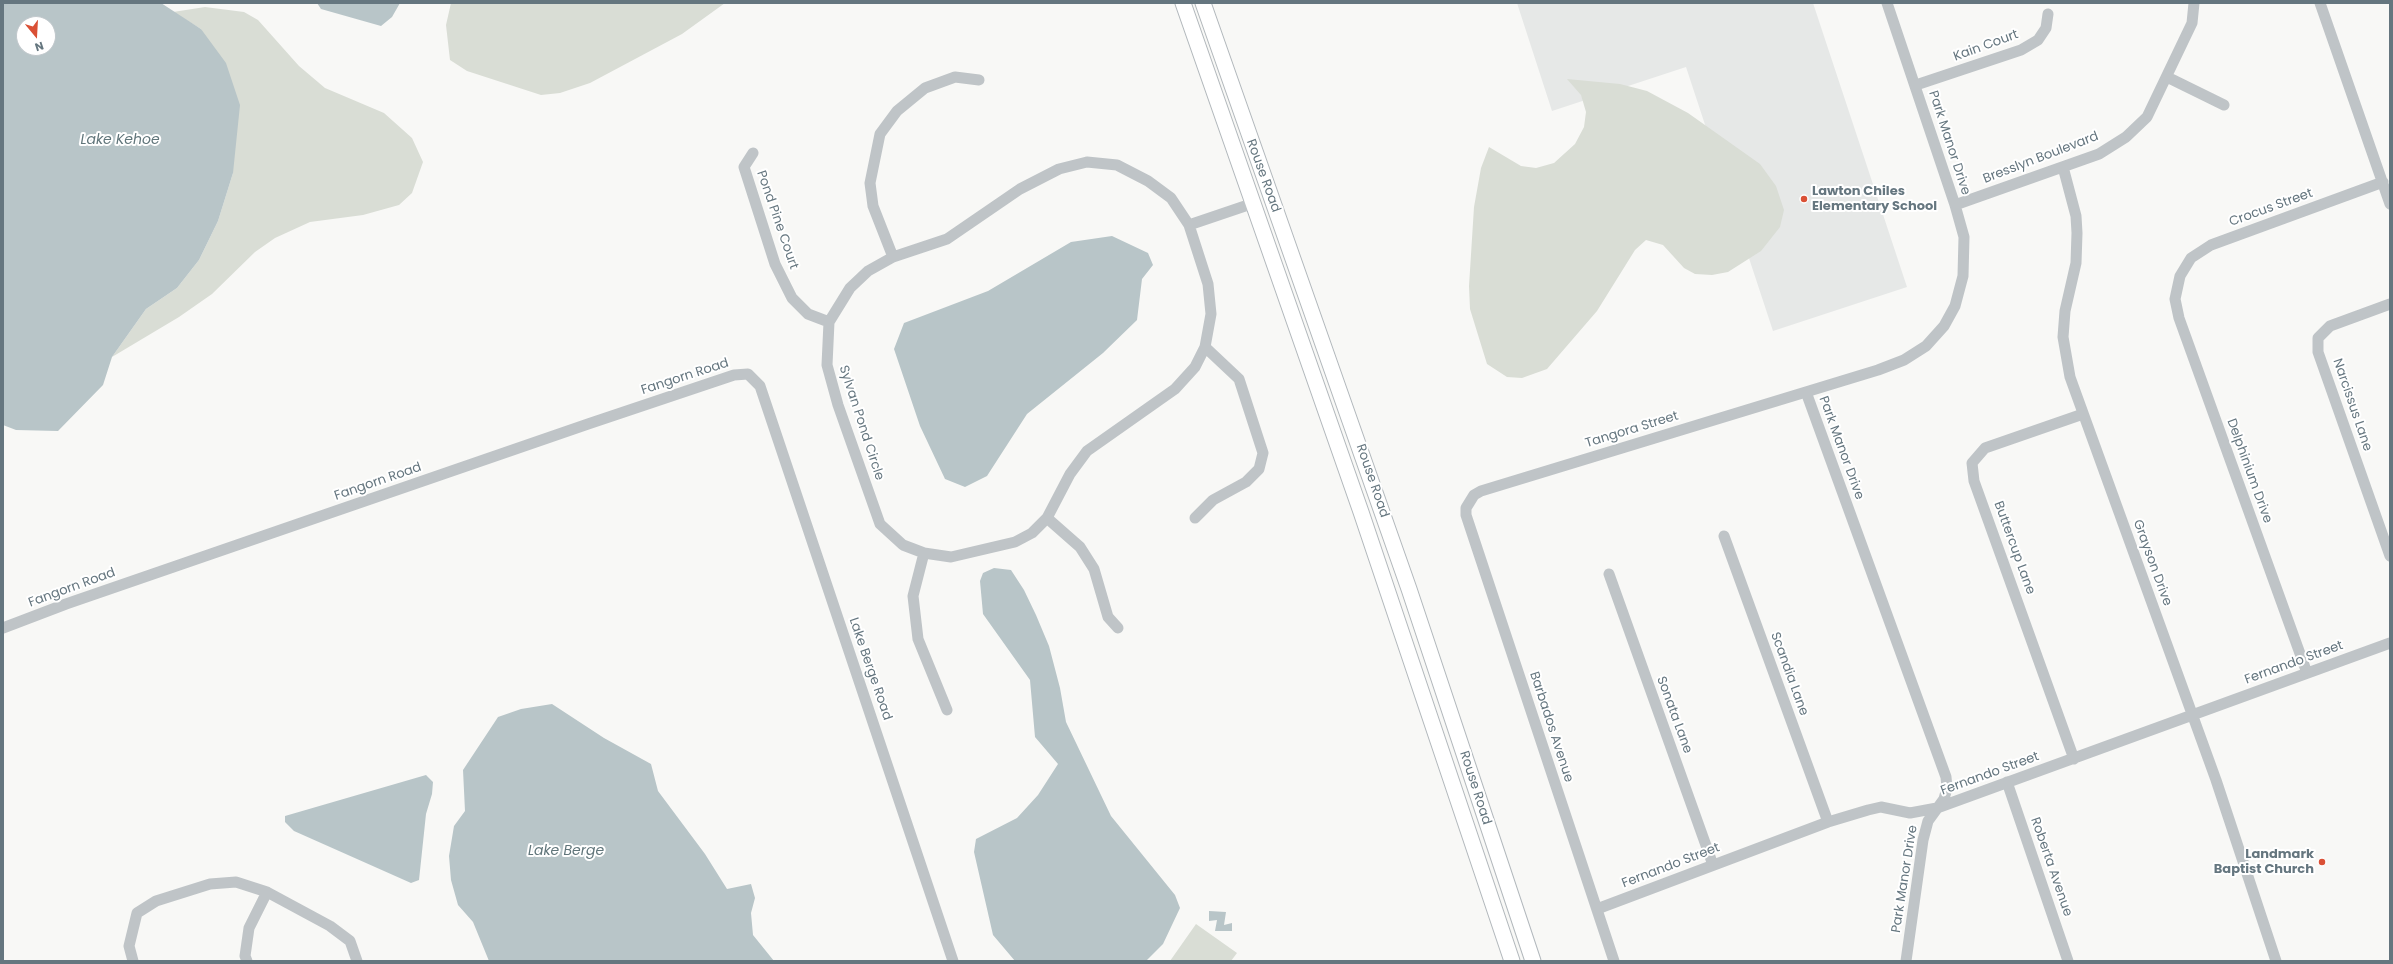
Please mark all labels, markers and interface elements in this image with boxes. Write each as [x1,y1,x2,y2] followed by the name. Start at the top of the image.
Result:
[16,16,56,56] north arrow
[1951,27,2021,65] street label: Kain Court
[33,38,46,55] text: N
[1925,89,1973,197] street label: Park Manor Drive
[1981,129,2101,187] street label: Bresslyn Boulevard
[80,132,160,148] water label: Lake Kehoe
[1243,137,1283,215] street label: Rouse Road
[753,169,801,271] street label: Pond Pine Court
[1812,184,1937,215] place label: Lawton Chiles Elementary School
[2227,186,2315,230] street label: Crocus Street
[1799,194,1809,204] marker: Lawton Chiles Elementary School
[639,355,731,399] street label: Fangorn Road
[2329,357,2375,453] street label: Narcissus Lane
[835,364,887,482] street label: Sylvan Pond Circle
[1815,394,1867,502] street label: Park Manor Drive
[1584,408,1680,452] street label: Tangora Street
[2223,417,2275,525] street label: Delphinium Drive
[1352,442,1392,520] street label: Rouse Road
[332,460,424,504] street label: Fangorn Road
[1990,499,2038,597] street label: Buttercup Lane
[2129,518,2175,608] street label: Grayson Drive
[26,565,118,611] street label: Fangorn Road
[845,616,895,722] street label: Lake Berge Road
[1767,630,1811,718] street label: Scandia Lane
[2243,638,2345,688] street label: Fernando Street
[1526,670,1576,784] street label: Barbados Avenue
[1653,674,1695,756] street label: Sonata Lane
[1456,749,1494,827] street label: Rouse Road
[1939,749,2041,799] street label: Fernando Street
[2027,815,2075,919] street label: Roberta Avenue
[1889,824,1921,934] street label: Park Manor Drive
[1620,840,1722,892] street label: Fernando Street
[528,843,604,859] water label: Lake Berge
[2214,847,2314,878] place label: Landmark Baptist Church
[2317,857,2327,867] marker: Landmark Baptist Church

